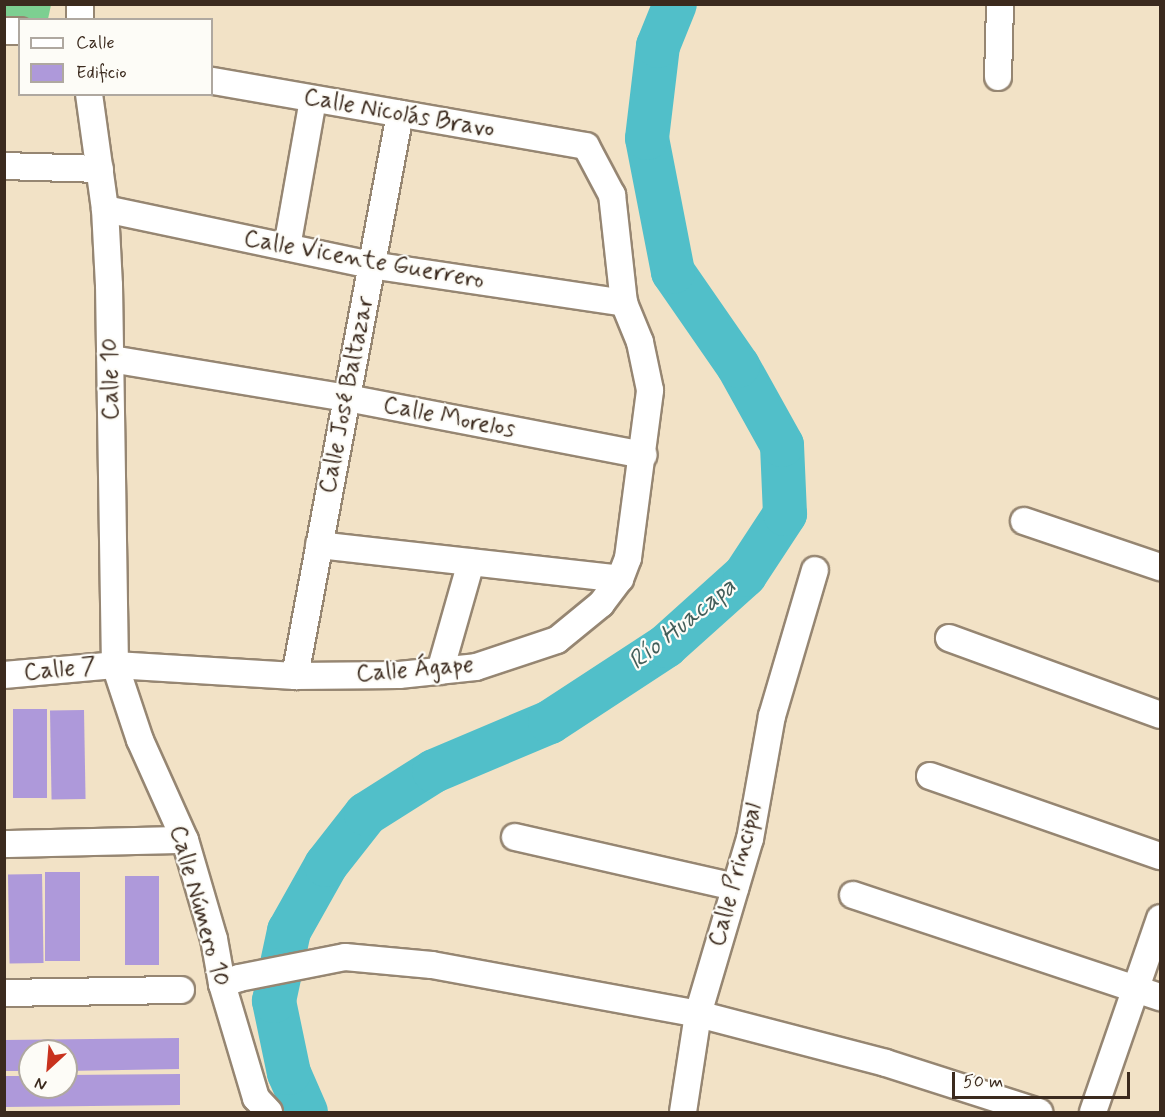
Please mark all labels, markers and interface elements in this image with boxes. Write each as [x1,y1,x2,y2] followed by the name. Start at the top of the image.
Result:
[18,18,213,96] legend
[76,31,115,55] text: Calle
[76,61,127,85] text: Edificio
[303,83,495,145] street label: Calle Nicolás Bravo
[244,225,484,295] street label: Calle Vicente Guerrero
[314,294,380,496] street label: Calle José Baltazar
[96,337,126,421] street label: Calle 10
[380,391,518,445] street label: Calle Morelos
[621,571,745,679] water label: Río Huacapa
[355,651,475,689] street label: Calle Ágape
[22,652,98,688] street label: Calle 7
[703,799,769,951] street label: Calle Principal
[162,822,236,990] street label: Calle Número 10
[18,1039,78,1099] north arrow
[955,1060,1134,1098] scale bar
[963,1070,1003,1094] text: 50 m
[31,1072,50,1096] text: N

